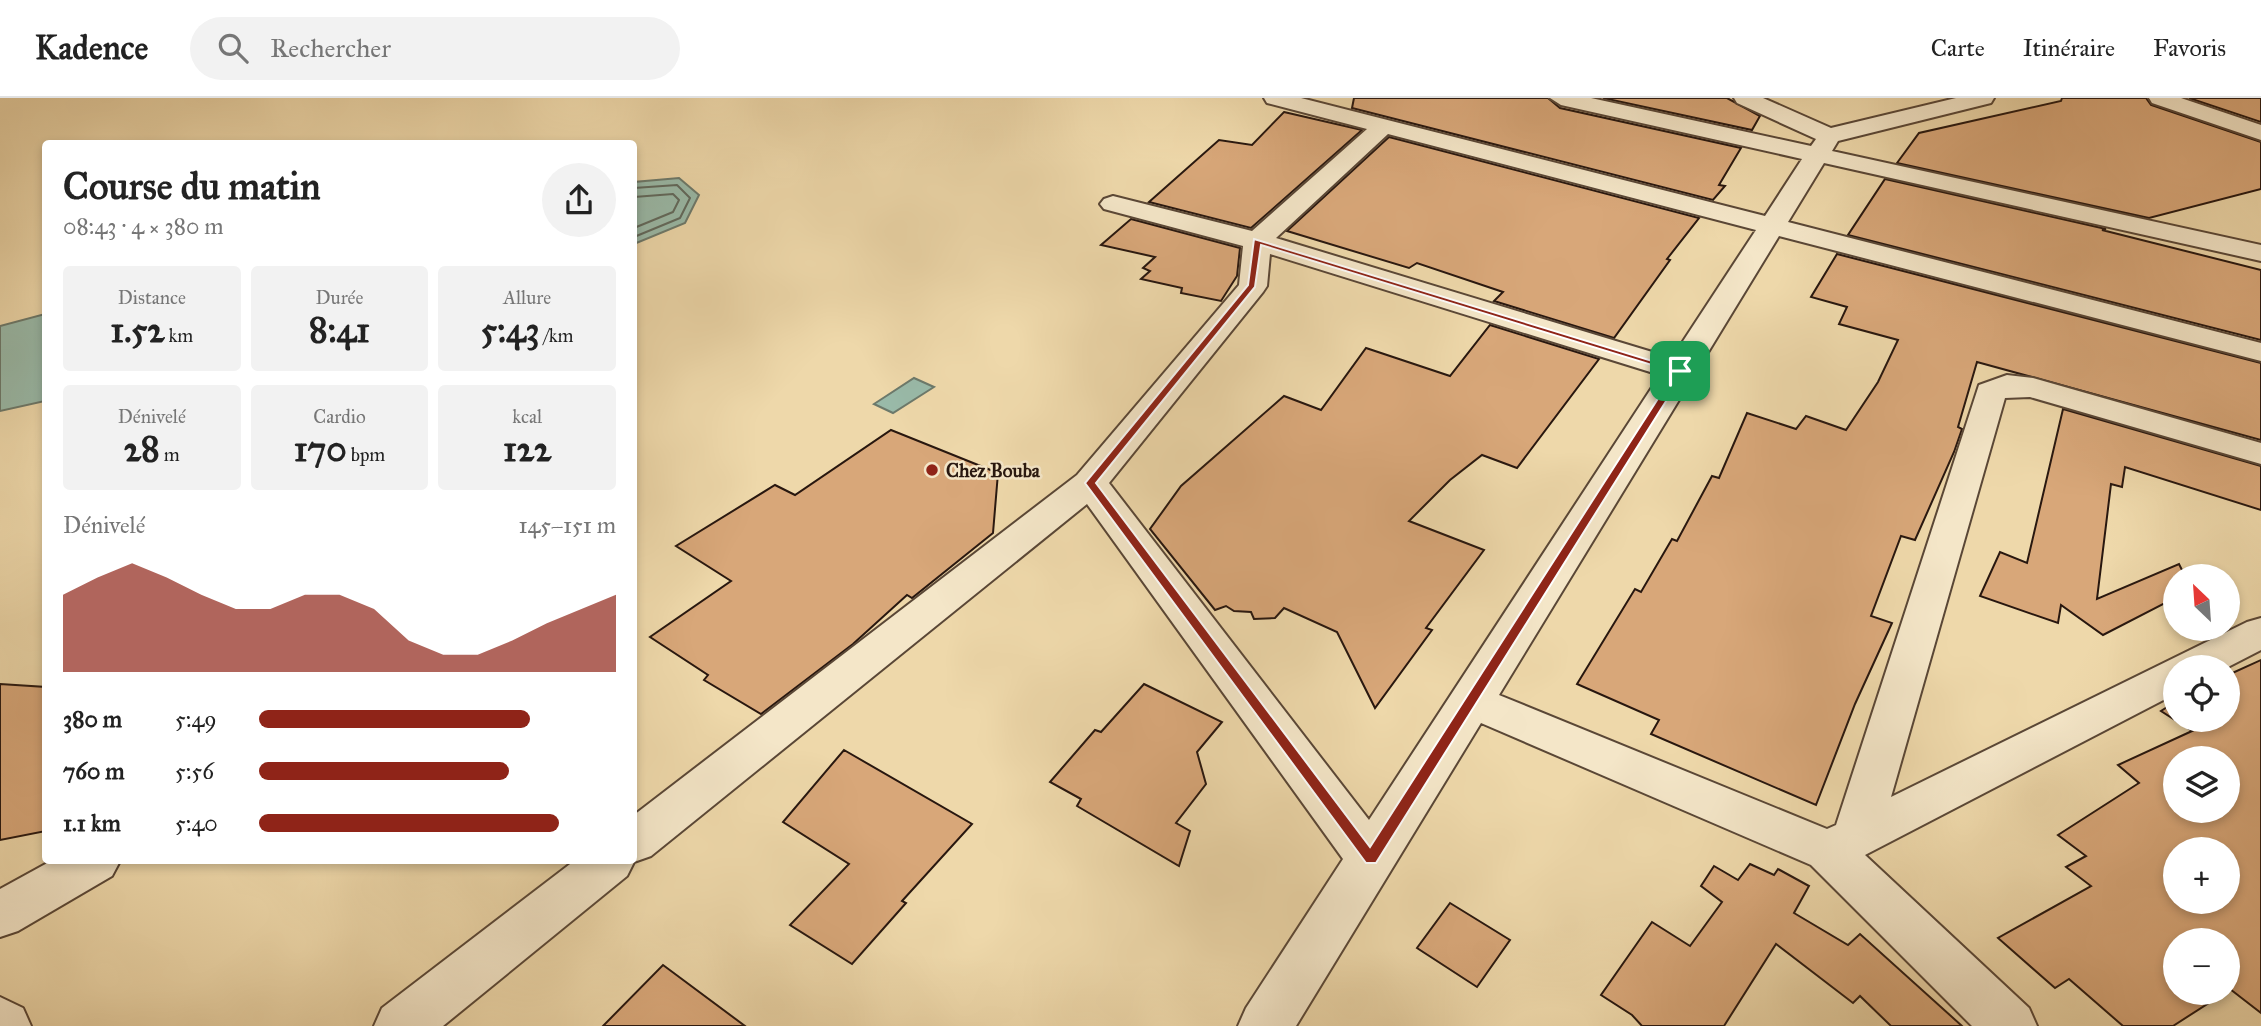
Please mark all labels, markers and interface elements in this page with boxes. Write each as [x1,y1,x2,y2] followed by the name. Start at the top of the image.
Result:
[190,17,680,80] search box
[35,28,148,68] text: Kadence
[214,29,252,67] icon: search
[270,32,391,64] text: Rechercher
[1931,33,1985,63] text: Carte
[2023,33,2115,63] text: Itinéraire
[2153,33,2226,63] text: Favoris
[63,163,321,209] text: Course du matin
[542,163,616,237] button: share
[63,212,224,240] text: 08:43 · 4 × 380 m
[118,286,186,309] text: Distance
[316,286,363,309] text: Durée
[503,286,551,309] text: Allure
[110,309,164,352] text: 1.52
[309,309,370,352] text: 8:41
[481,309,539,352] text: 5:43
[164,324,193,347] text: km
[539,324,573,347] text: /km
[1650,341,1710,401] pin
[1661,352,1699,390] icon: arrive
[118,405,186,428] text: Dénivelé
[313,405,366,428] text: Cardio
[512,405,542,428] text: kcal
[124,428,160,471] text: 28
[294,428,347,471] text: 170
[503,428,551,471] text: 122
[160,443,180,466] text: m
[347,443,385,466] text: bpm
[946,459,1041,482] place label: Chez Bouba
[924,462,940,478] marker: Chez Bouba
[63,511,145,539] text: Dénivelé
[518,511,616,539] text: 145–151 m
[2163,564,2240,640] north arrow
[2163,564,2240,1005] map controls
[2163,655,2240,732] button: locate
[63,705,122,733] text: 380 m
[175,705,217,733] text: 5:49
[2163,746,2240,823] button: layers
[63,757,125,785] text: 760 m
[175,757,214,785] text: 5:56
[63,809,121,837] text: 1.1 km
[175,809,218,837] text: 5:40
[2163,837,2240,914] button: +
[2163,928,2240,1005] button: −

